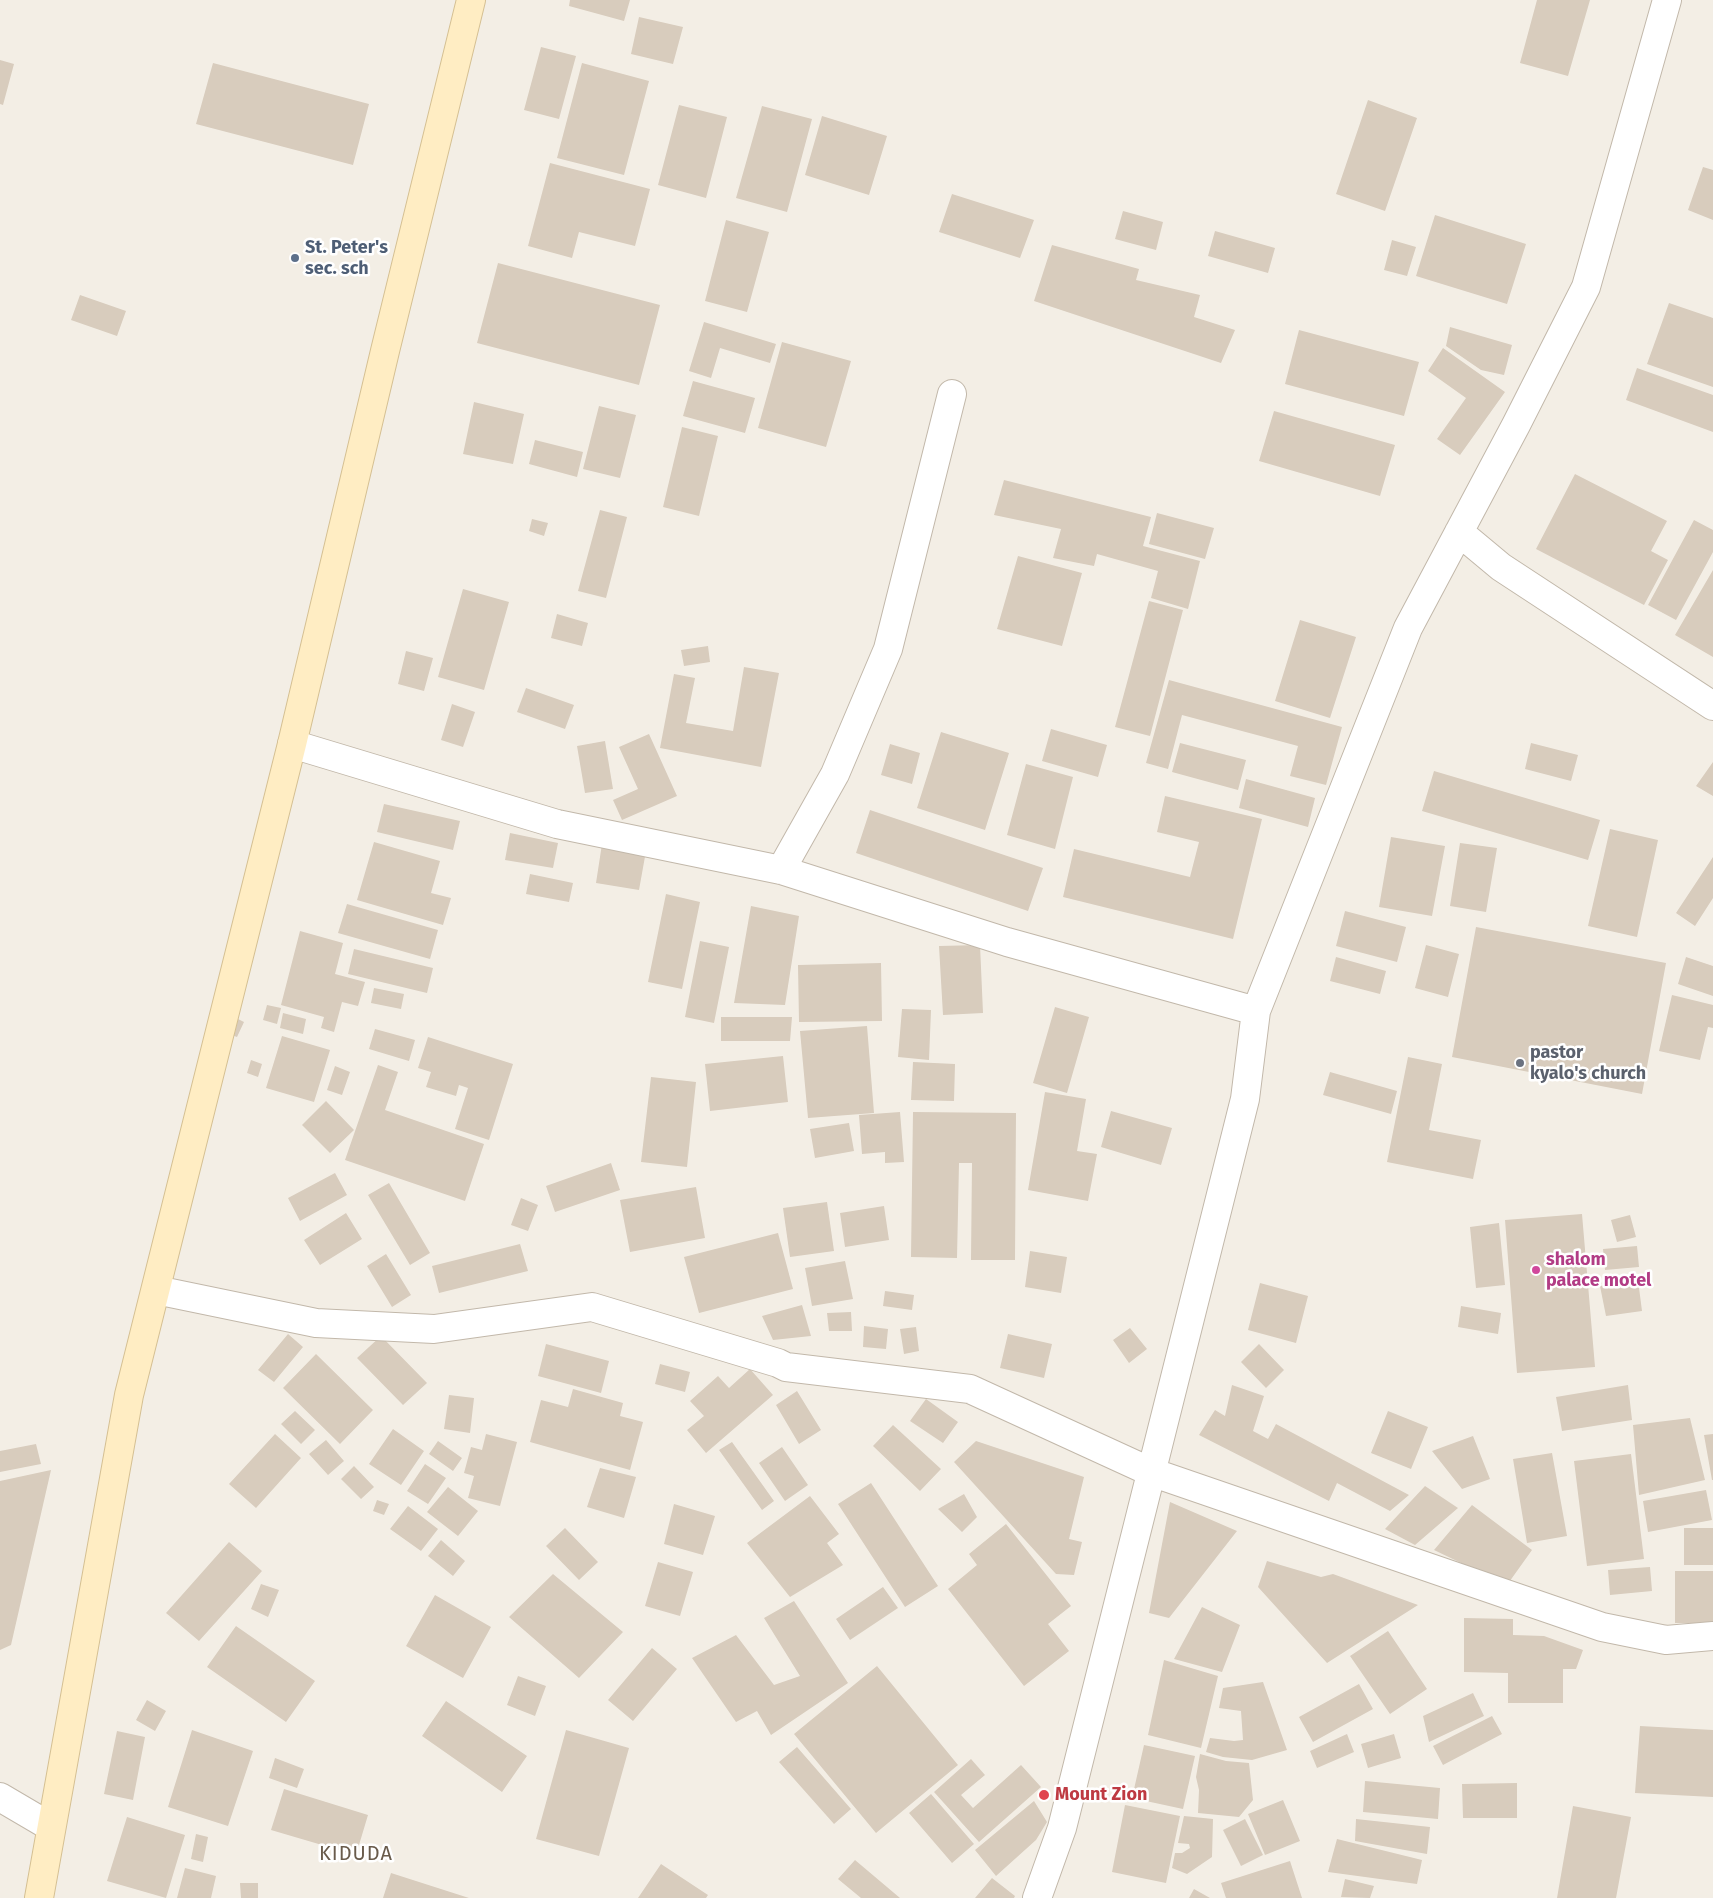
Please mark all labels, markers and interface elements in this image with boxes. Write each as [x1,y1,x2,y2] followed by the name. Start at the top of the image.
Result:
[305,237,388,280] place label: St. Peter's sec. sch
[289,252,301,264] marker: St. Peter's sec. sch
[1530,1042,1646,1084] place label: pastor kyalo's church
[1514,1057,1526,1069] marker: pastor kyalo's church
[1546,1249,1651,1292] place label: shalom palace motel
[1530,1264,1542,1276] marker: shalom palace motel
[1055,1784,1147,1806] place label: Mount Zion
[1037,1788,1051,1802] marker: Mount Zion
[318,1842,394,1866] district label: KIDUDA

